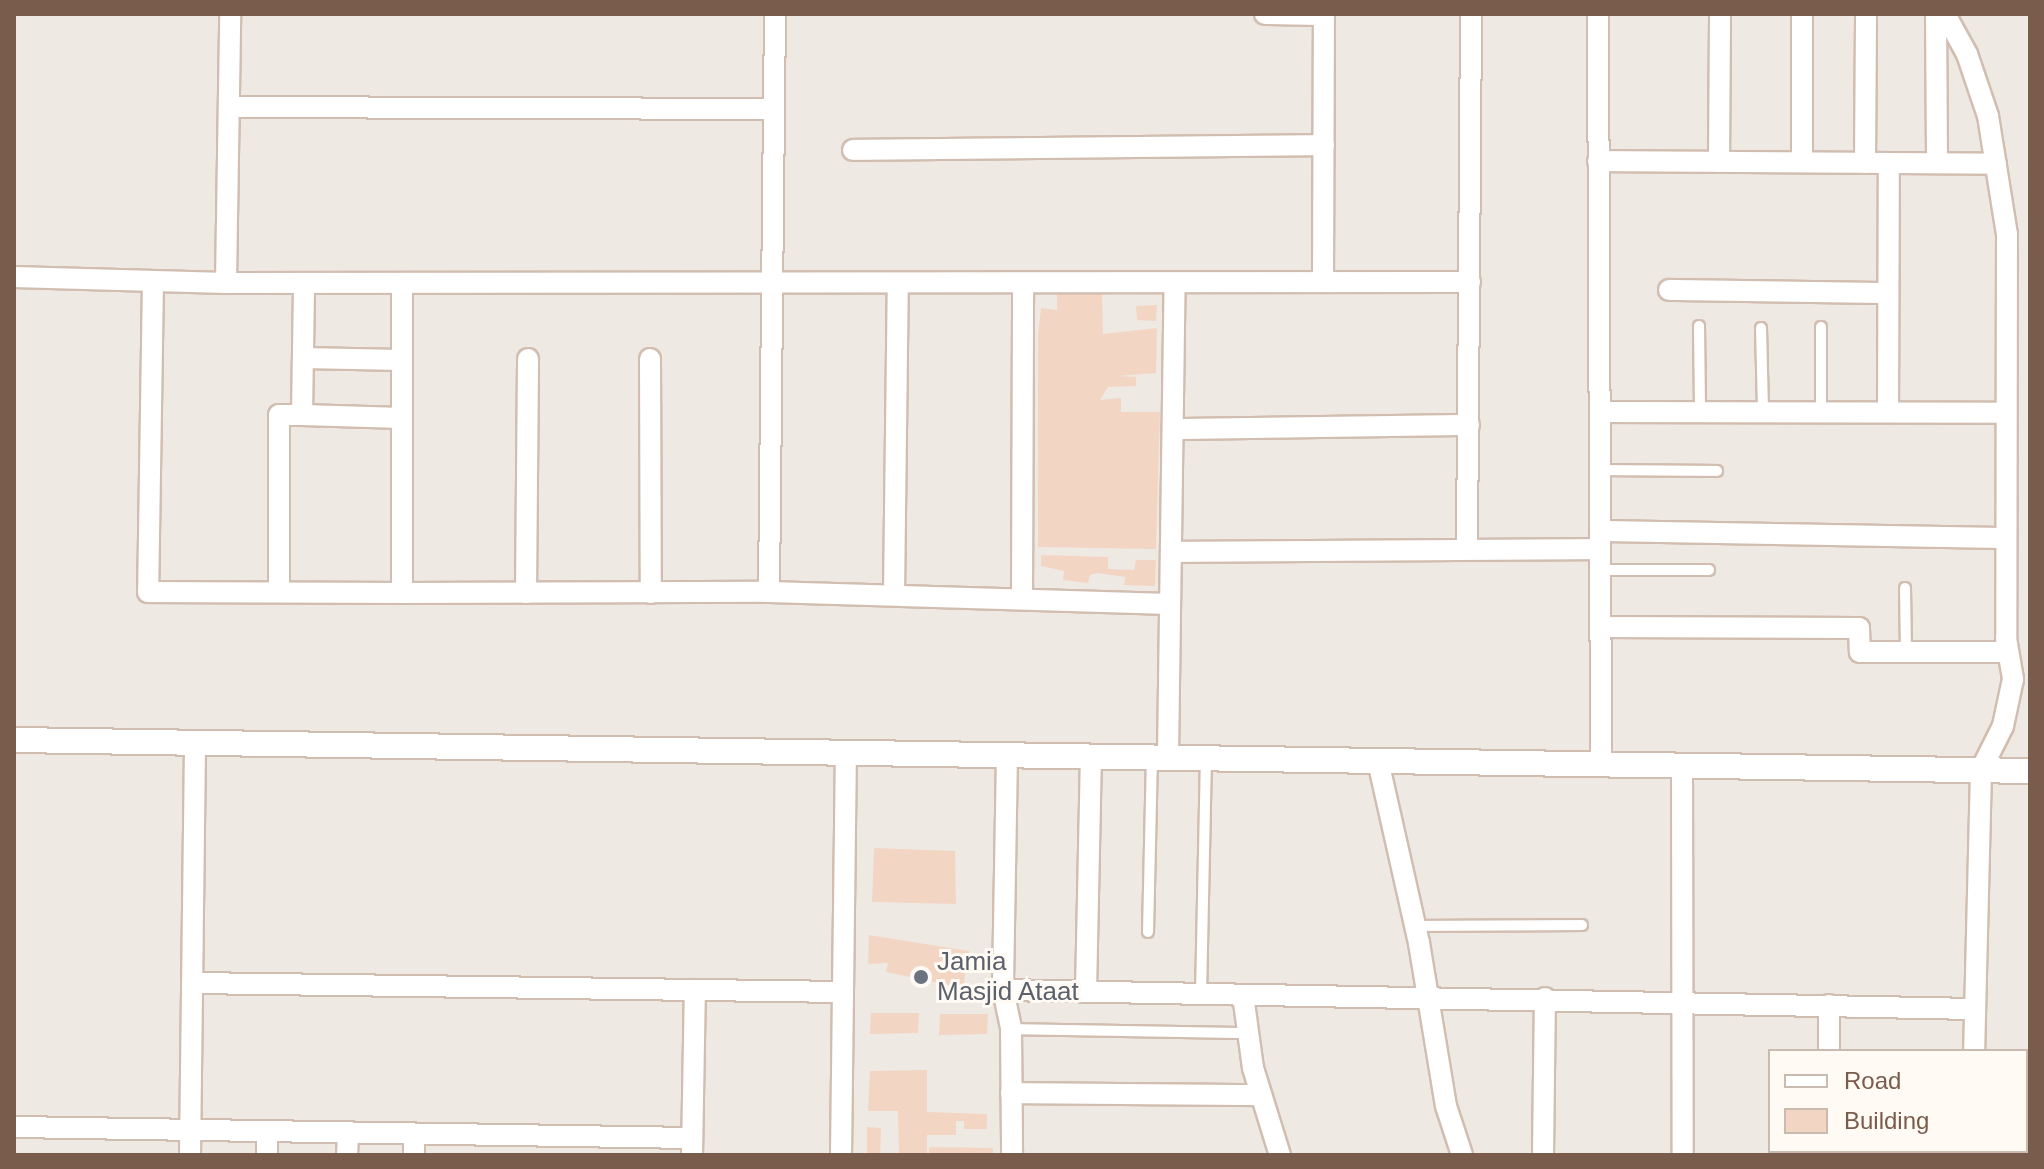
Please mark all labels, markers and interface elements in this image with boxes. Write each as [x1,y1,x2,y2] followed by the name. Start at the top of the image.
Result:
[937,946,1080,1008] place label: Jamia Masjid Ataat
[912,968,930,986] marker: Jamia Masjid Ataat
[1768,1049,2028,1153] legend
[1844,1067,1901,1094] text: Road
[1844,1107,1929,1134] text: Building

